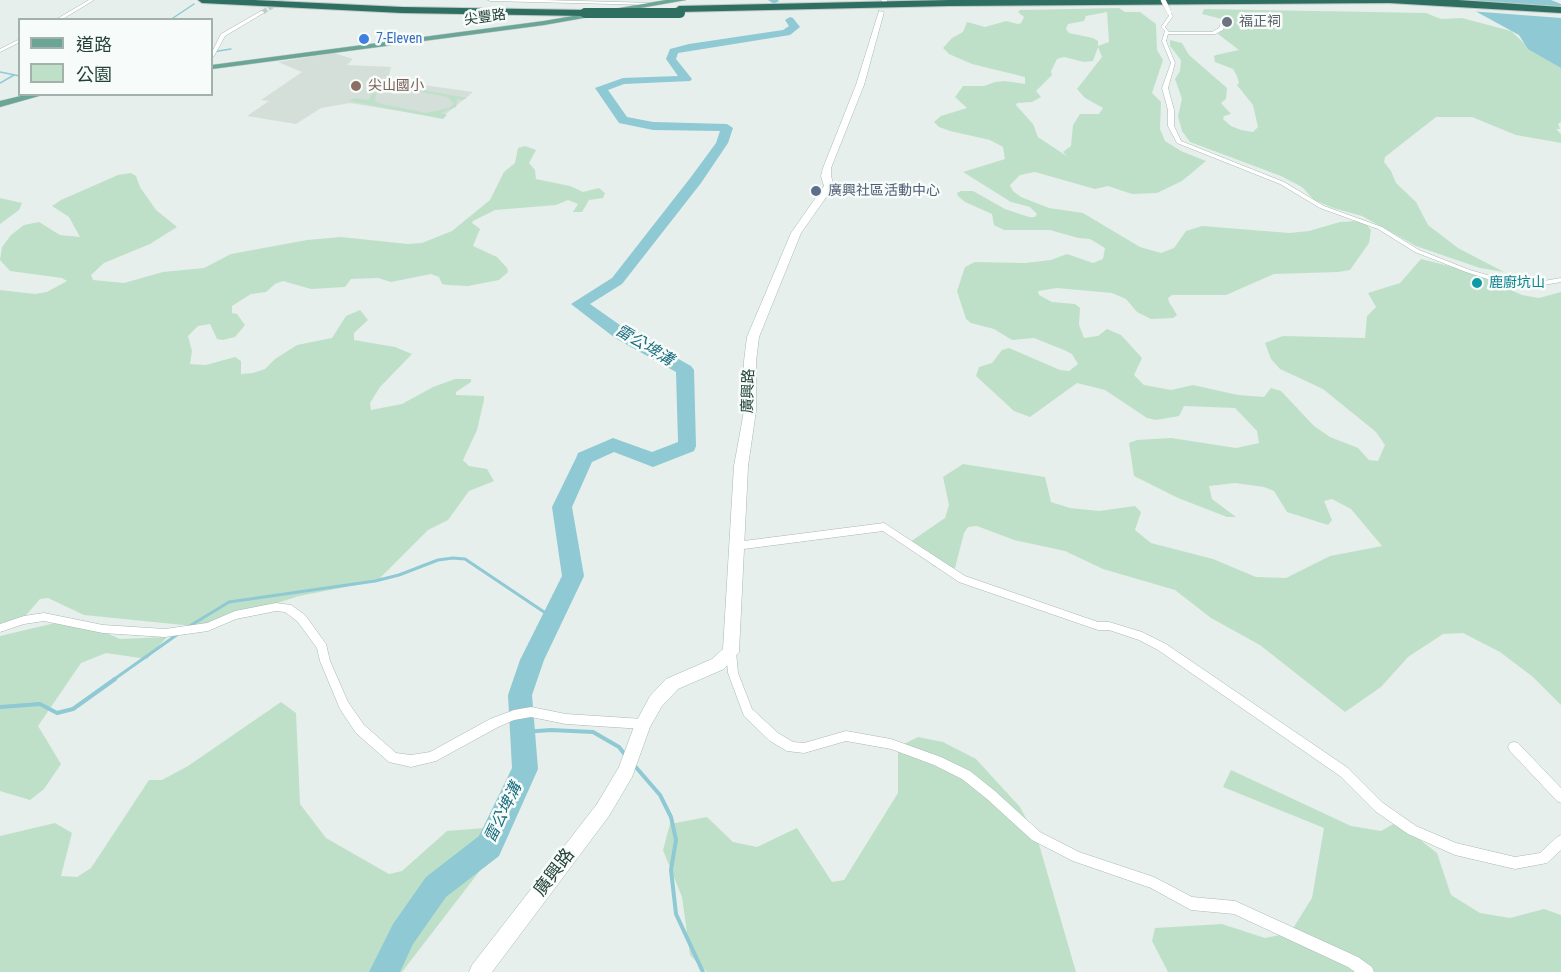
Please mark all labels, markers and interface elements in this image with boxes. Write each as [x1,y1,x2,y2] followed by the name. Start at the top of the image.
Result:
[463,7,507,29] street label: 尖豐路
[1239,14,1281,30] place label: 福正祠
[1220,15,1234,29] marker: 福正祠
[18,18,213,96] legend
[376,31,422,47] place label: 7-Eleven
[357,32,371,46] marker: 7-Eleven
[76,34,112,55] text: 道路
[76,64,112,85] text: 公園
[368,78,424,94] place label: 尖山國小
[349,79,363,93] marker: 尖山國小
[828,183,940,199] place label: 廣興社區活動中心
[809,184,823,198] marker: 廣興社區活動中心
[1489,275,1545,291] place label: 鹿廚坑山
[1470,276,1484,290] marker: 鹿廚坑山
[612,321,676,371] water label: 雷公埤溝
[739,368,759,414] street label: 廣興路
[481,780,527,846] water label: 雷公埤溝
[530,845,580,901] street label: 廣興路

